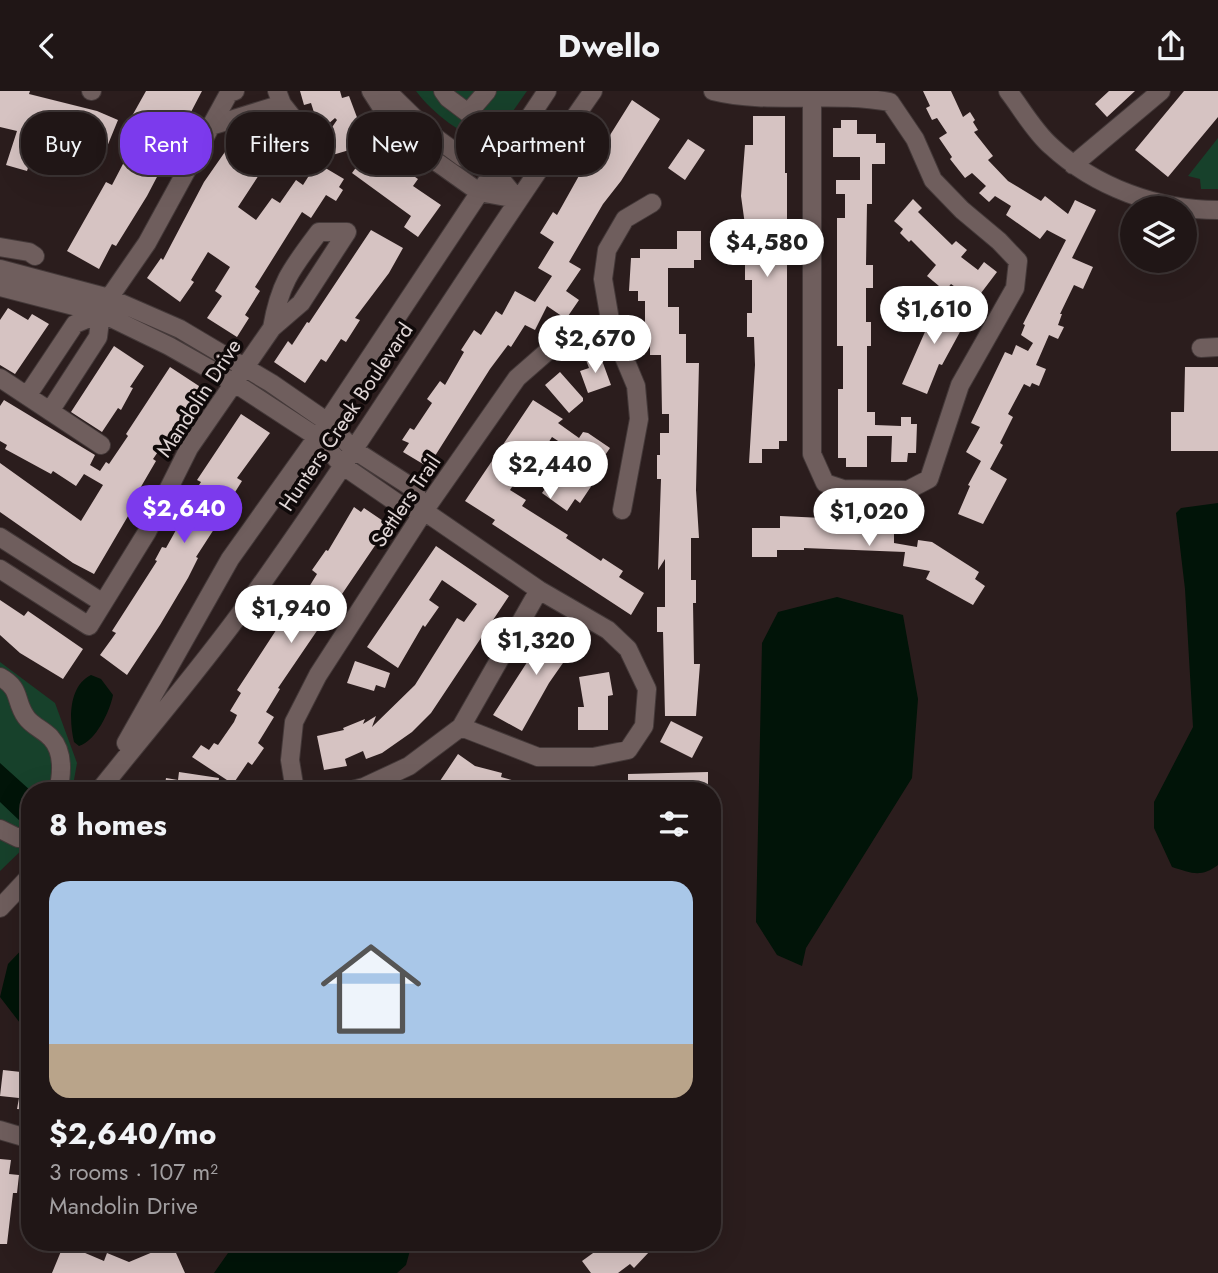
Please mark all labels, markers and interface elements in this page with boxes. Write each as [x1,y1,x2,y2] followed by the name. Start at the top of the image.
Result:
[558,23,660,69] text: Dwello
[28,27,66,65] icon: back
[1152,27,1190,65] icon: share
[21,112,106,175] chip: Buy
[120,112,212,175] chip: Rent
[226,112,334,175] chip: Filters
[348,112,442,175] chip: New
[456,112,609,175] chip: Apartment
[1120,196,1197,273] map controls
[1120,196,1197,273] button: layers
[710,219,824,279] pin: $4,580
[726,225,808,259] text: $4,580
[877,287,991,346] pin: $1,610
[896,292,972,326] text: $1,610
[538,315,652,375] pin: $2,670
[272,317,420,517] street label: Hunters Creek Boulevard
[554,321,636,355] text: $2,670
[149,333,249,463] street label: Mandolin Drive
[493,441,607,501] pin: $2,440
[508,447,592,481] text: $2,440
[364,449,448,553] street label: Settlers Trail
[127,485,241,545] pin: $2,640
[812,489,926,548] pin: $1,020
[142,491,226,525] text: $2,640
[829,494,909,528] text: $1,020
[234,585,348,645] pin: $1,940
[251,591,331,625] text: $1,940
[479,617,593,677] pin: $1,320
[497,623,575,657] text: $1,320
[49,803,167,846] text: 8 homes
[655,805,693,843] icon: filters
[308,926,434,1052] icon: home
[49,1112,216,1155] text: $2,640/mo
[49,1155,218,1189] text: 3 rooms · 107 m²
[49,1189,198,1223] text: Mandolin Drive

